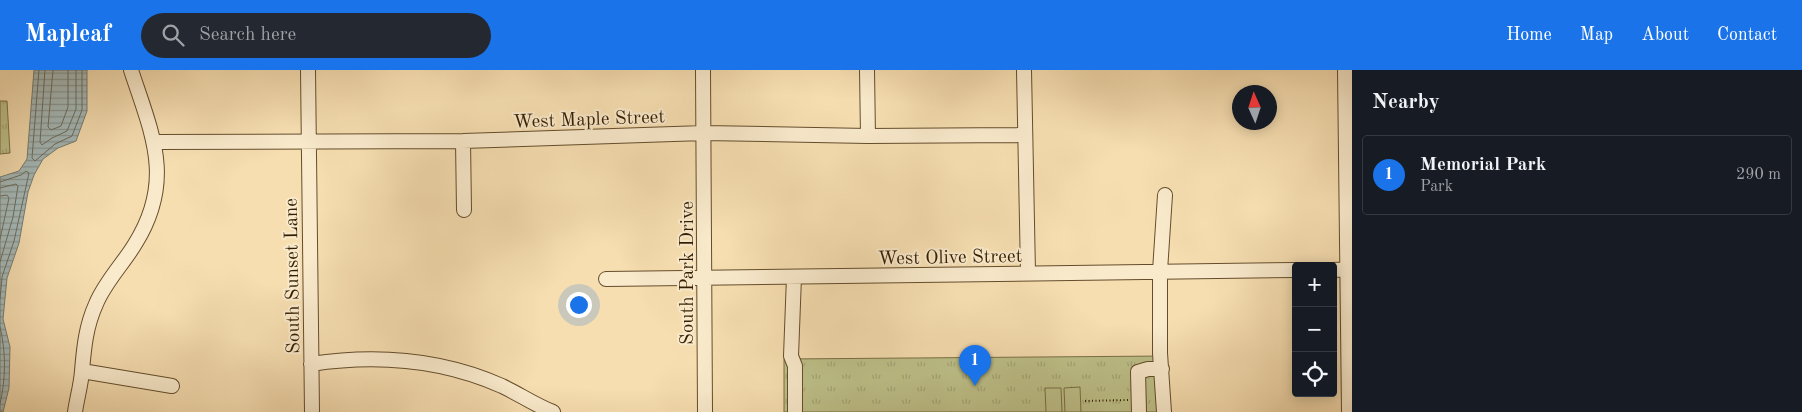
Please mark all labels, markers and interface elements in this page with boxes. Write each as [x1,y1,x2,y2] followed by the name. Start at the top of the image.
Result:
[141,13,491,58] search box
[159,21,187,49] icon: search
[25,23,111,47] text: Mapleaf
[199,26,296,45] text: Search here
[1506,26,1552,44] text: Home
[1580,26,1613,44] text: Map
[1641,26,1689,44] text: About
[1717,26,1777,44] text: Contact
[1232,85,1277,130] north arrow
[1372,92,1440,113] text: Nearby
[513,108,665,133] street label: West Maple Street
[1420,156,1546,175] text: Memorial Park
[1384,167,1394,183] text: 1
[1736,167,1781,183] text: 290 m
[1420,179,1453,195] text: Park
[283,198,304,354] street label: South Sunset Lane
[679,201,698,345] street label: South Park Drive
[878,248,1022,269] street label: West Olive Street
[1292,262,1337,397] map controls
[1292,262,1337,307] button: +
[566,292,592,318] your location
[1292,307,1337,352] button: −
[959,345,991,386] pin: 1
[1292,352,1337,397] button: locate

